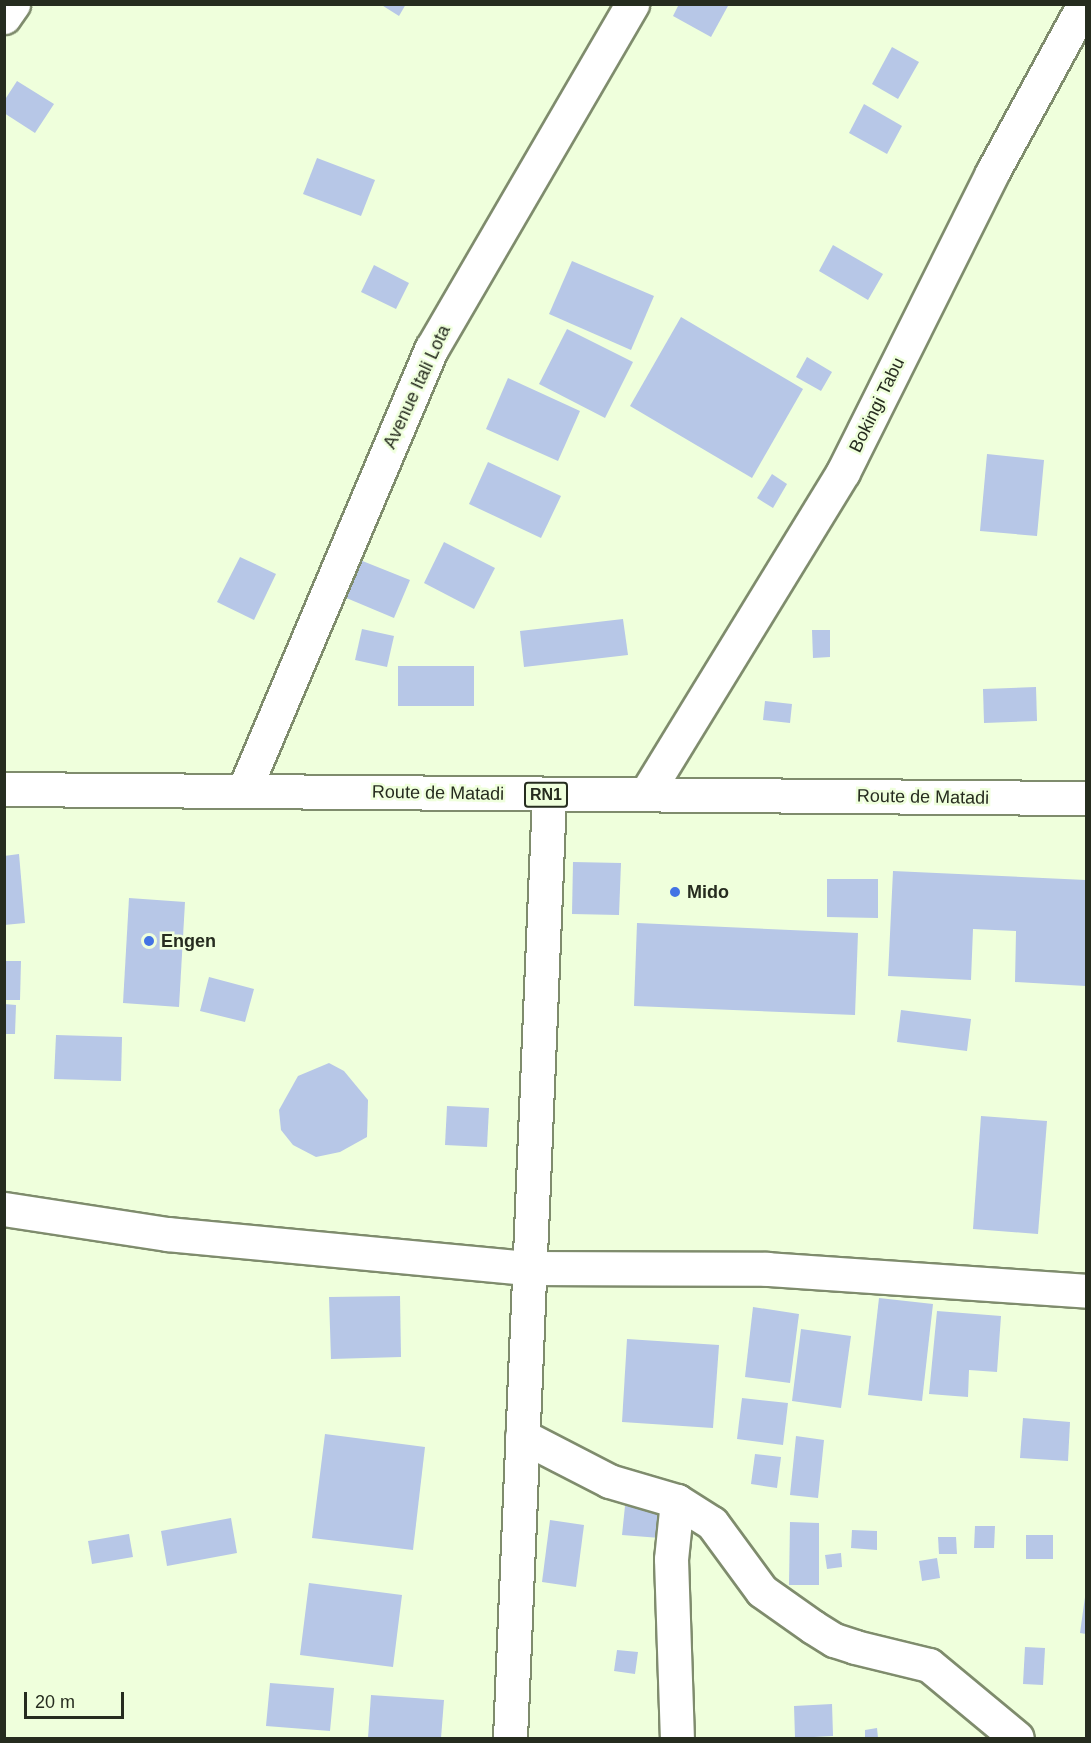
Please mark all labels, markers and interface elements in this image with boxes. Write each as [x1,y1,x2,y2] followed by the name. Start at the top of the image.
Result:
[379,322,455,452] street label: Avenue Itali Lota
[845,354,909,456] street label: Bokingi Tabu
[372,781,504,805] street label: Route de Matadi
[524,782,568,808] road number: RN1
[857,785,989,809] street label: Route de Matadi
[687,881,729,903] place label: Mido
[668,885,682,899] marker: Mido
[161,930,216,952] place label: Engen
[142,934,156,948] marker: Engen
[27,1680,128,1718] scale bar
[35,1692,75,1712] text: 20 m

